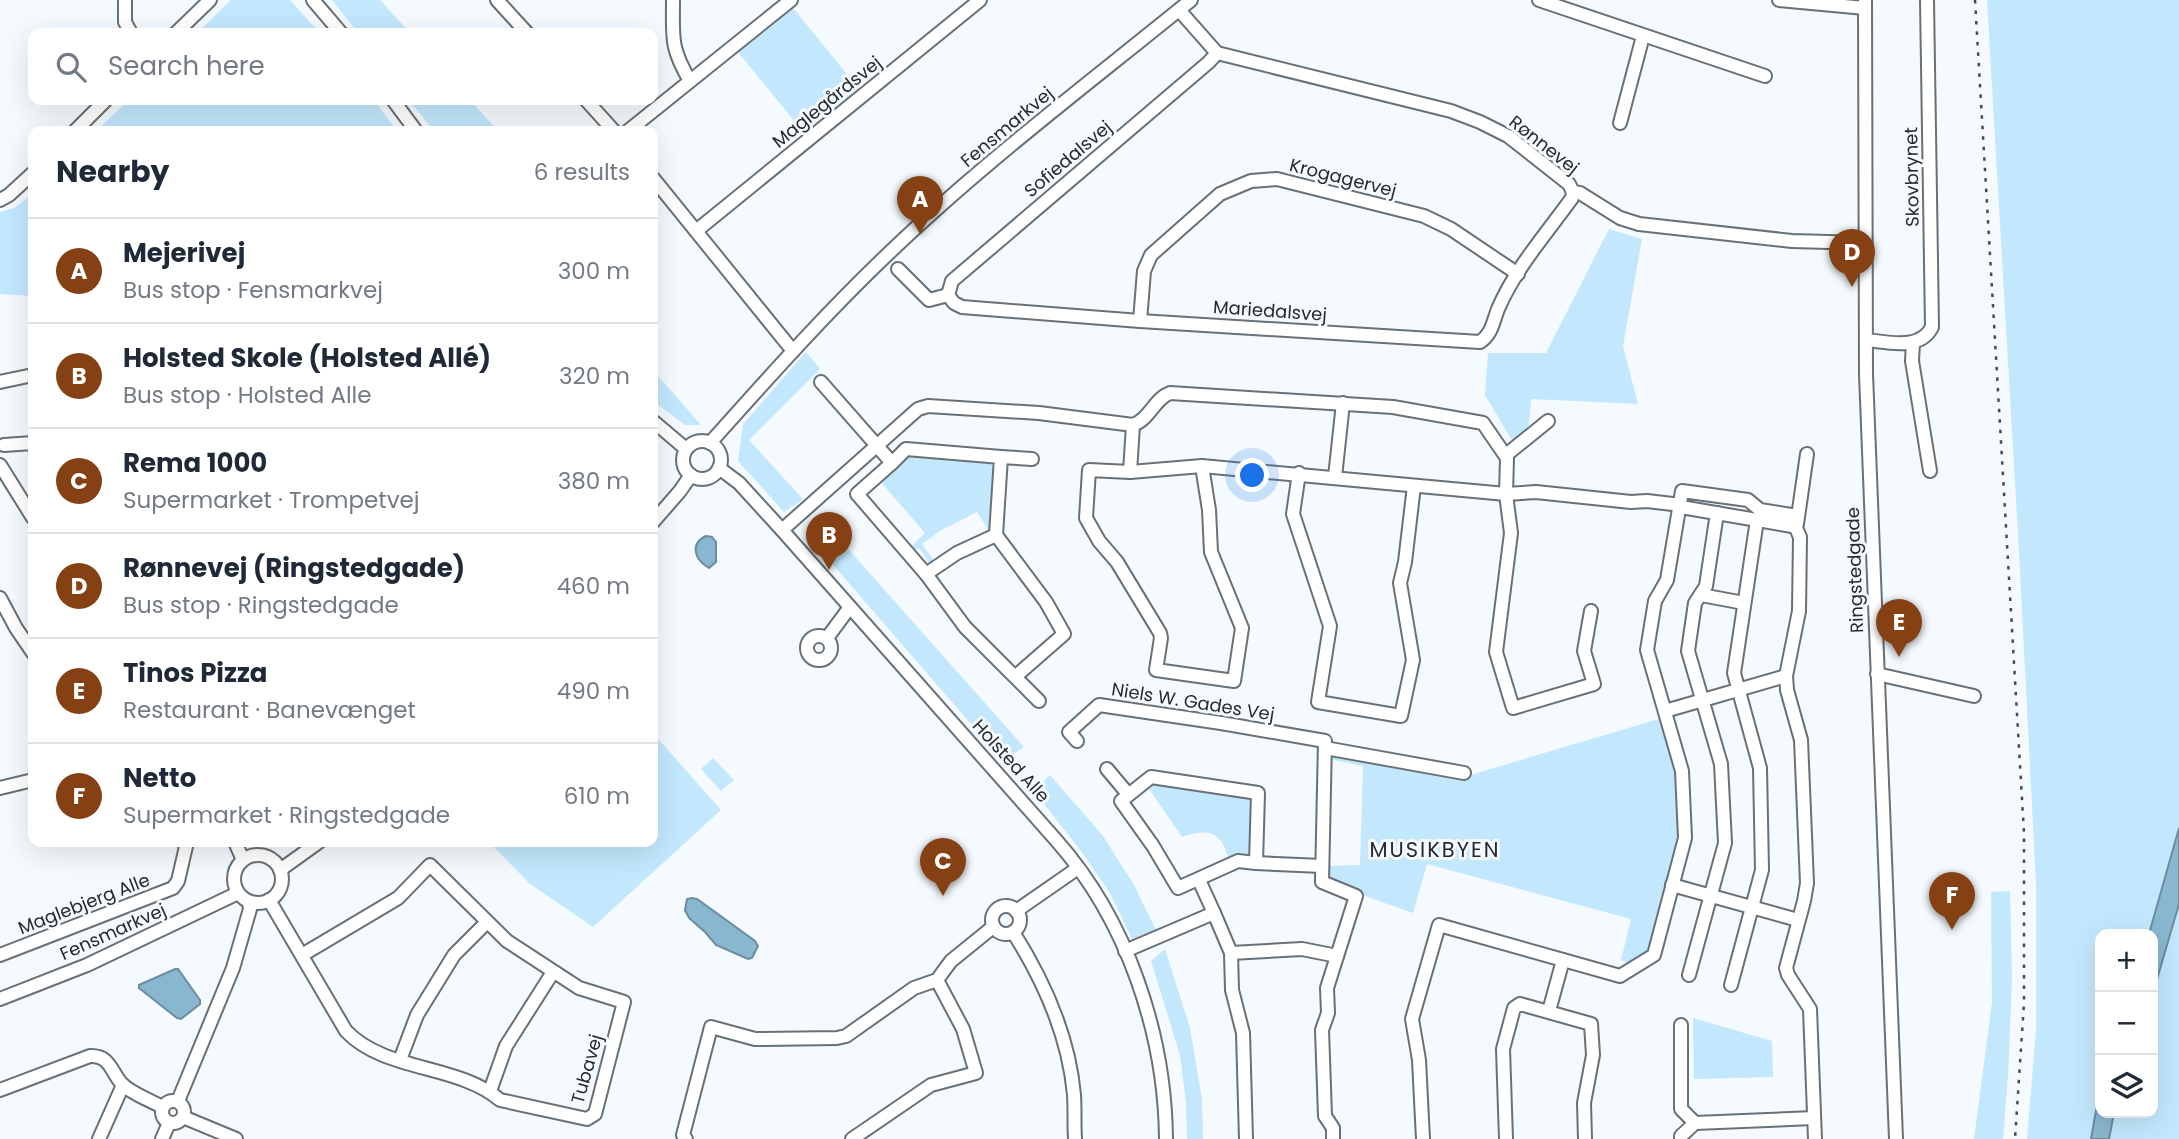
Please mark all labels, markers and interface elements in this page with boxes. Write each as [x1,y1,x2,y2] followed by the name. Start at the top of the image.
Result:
[28,28,658,105] search box
[52,48,90,86] icon: search
[108,48,265,84] text: Search here
[767,50,887,153] street label: Maglegårdsvej
[955,81,1058,173] street label: Fensmarkvej
[1504,109,1584,180] street label: Rønnevej
[1018,114,1117,203] street label: Sofiedalsvej
[1898,127,1925,227] street label: Skovbrynet
[56,150,170,193] text: Nearby
[1287,152,1399,203] street label: Krogagervej
[534,156,630,188] text: 6 results
[897,176,943,234] pin: A
[1829,229,1875,287] pin: D
[123,235,245,271] text: Mejerivej
[71,255,87,287] text: A
[558,255,630,287] text: 300 m
[123,274,383,306] text: Bus stop · Fensmarkvej
[1212,294,1328,327] street label: Mariedalsvej
[123,340,491,376] text: Holsted Skole (Holsted Allé)
[71,360,87,392] text: B
[559,360,630,392] text: 320 m
[123,379,371,411] text: Bus stop · Holsted Alle
[123,445,267,481] text: Rema 1000
[1235,458,1269,492] your location
[70,465,88,497] text: C
[558,465,630,497] text: 380 m
[123,484,420,516] text: Supermarket · Trompetvej
[1840,507,1869,633] street label: Ringstedgade
[806,512,852,570] pin: B
[123,550,465,586] text: Rønnevej (Ringstedgade)
[71,570,87,602] text: D
[557,570,630,602] text: 460 m
[123,589,399,621] text: Bus stop · Ringstedgade
[1876,599,1922,657] pin: E
[123,655,267,691] text: Tinos Pizza
[73,675,85,707] text: E
[557,675,630,707] text: 490 m
[1110,676,1276,727] street label: Niels W. Gades Vej
[123,694,416,726] text: Restaurant · Banevænget
[967,713,1056,808] street label: Holsted Alle
[123,760,196,796] text: Netto
[73,780,85,812] text: F
[564,780,630,812] text: 610 m
[123,799,450,831] text: Supermarket · Ringstedgade
[1369,835,1501,864] district label: MUSIKBYEN
[920,838,966,896] pin: C
[14,867,153,940] street label: Maglebjerg Alle
[1929,872,1975,930] pin: F
[56,897,170,966] street label: Fensmarkvej
[2095,929,2158,1118] map controls
[2095,929,2158,992] button: +
[2095,992,2158,1055] button: −
[565,1031,608,1107] street label: Tubavej
[2095,1055,2158,1118] button: layers

